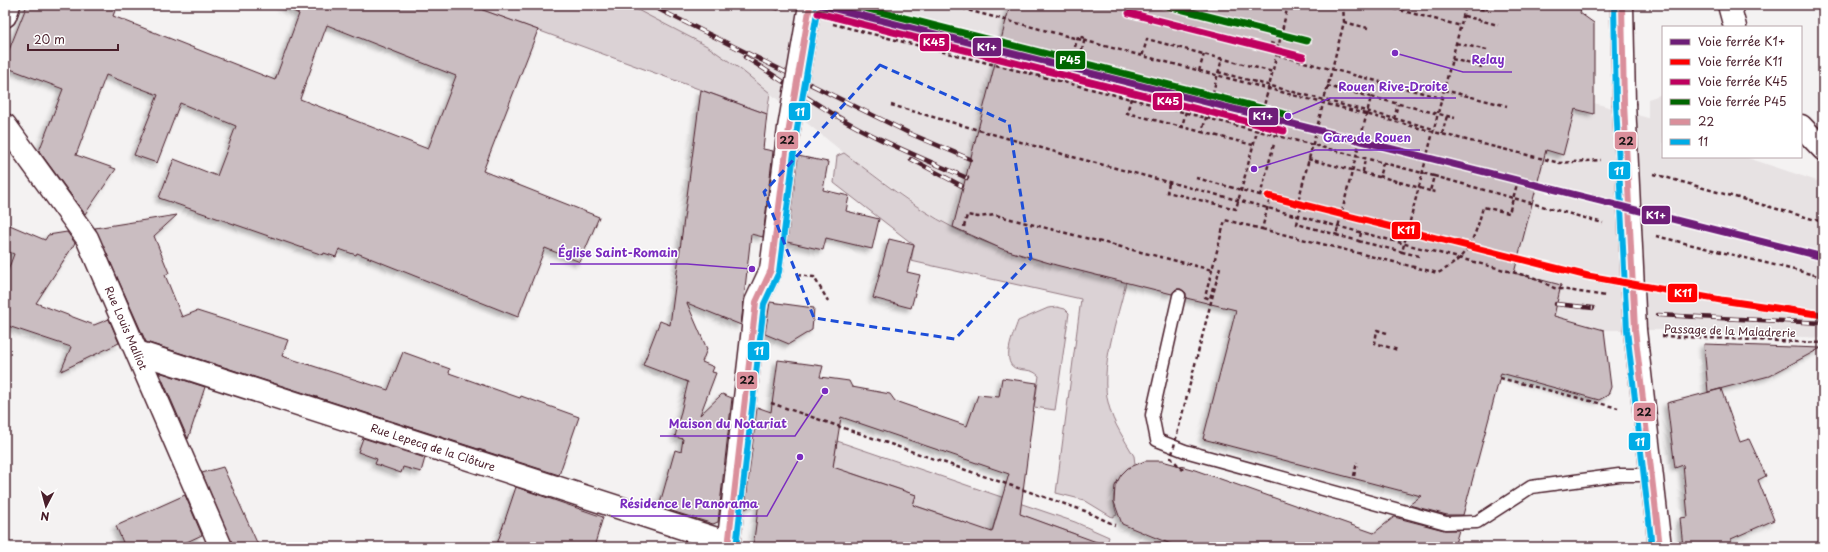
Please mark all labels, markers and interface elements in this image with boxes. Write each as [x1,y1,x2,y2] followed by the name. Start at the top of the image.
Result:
[28,26,118,52] scale bar
[1662,26,1802,158] legend
[34,30,65,48] text: 20 m
[1698,32,1786,50] text: Voie ferrée K1+
[919,33,950,52] line badge: K45
[923,33,945,50] text: K45
[972,37,1002,57] line badge: K1+
[977,38,997,55] text: K1+
[1463,48,1512,72] callout: Relay
[1055,50,1086,70] line badge: P45
[1472,50,1504,68] text: Relay
[1059,51,1081,68] text: P45
[1698,52,1782,70] text: Voie ferrée K11
[1698,72,1788,90] text: Voie ferrée K45
[1330,74,1456,98] callout: Rouen Rive-Droite
[1338,77,1448,95] text: Rouen Rive-Droite
[1152,92,1183,111] line badge: K45
[1157,92,1179,109] text: K45
[1698,92,1787,110] text: Voie ferrée P45
[788,102,811,121] line badge: 11
[795,103,805,120] text: 11
[1248,107,1279,126] line badge: K1+
[1253,107,1273,124] text: K1+
[1698,112,1714,130] text: 22
[1315,126,1420,150] callout: Gare de Rouen
[1323,128,1411,146] text: Gare de Rouen
[776,131,799,150] line badge: 22
[780,131,794,148] text: 22
[1614,131,1637,150] line badge: 22
[1619,132,1633,149] text: 22
[1698,132,1708,150] text: 11
[1608,161,1631,180] line badge: 11
[1614,162,1624,179] text: 11
[1641,205,1671,225] line badge: K1+
[1646,206,1666,223] text: K1+
[1391,221,1421,240] line badge: K11
[1397,221,1415,238] text: K11
[550,240,687,264] callout: Église Saint-Romain
[558,243,678,261] text: Église Saint-Romain
[101,283,152,373] street label: Rue Louis Malliot
[1667,283,1698,303] line badge: K11
[1674,284,1692,301] text: K11
[1664,320,1796,341] street label: Passage de la Maladrerie
[747,341,770,361] line badge: 11
[754,342,764,359] text: 11
[736,371,758,390] line badge: 22
[740,371,754,388] text: 22
[1633,402,1656,422] line badge: 22
[1637,403,1651,420] text: 22
[660,412,795,436] callout: Maison du Notariat
[669,414,787,432] text: Maison du Notariat
[368,419,498,475] street label: Rue Lepecq de la Clôture
[1628,432,1651,451] line badge: 11
[1635,433,1645,450] text: 11
[26,486,66,526] north arrow
[611,492,767,516] callout: Résidence le Panorama
[620,494,759,512] text: Résidence le Panorama
[39,508,50,525] text: N

